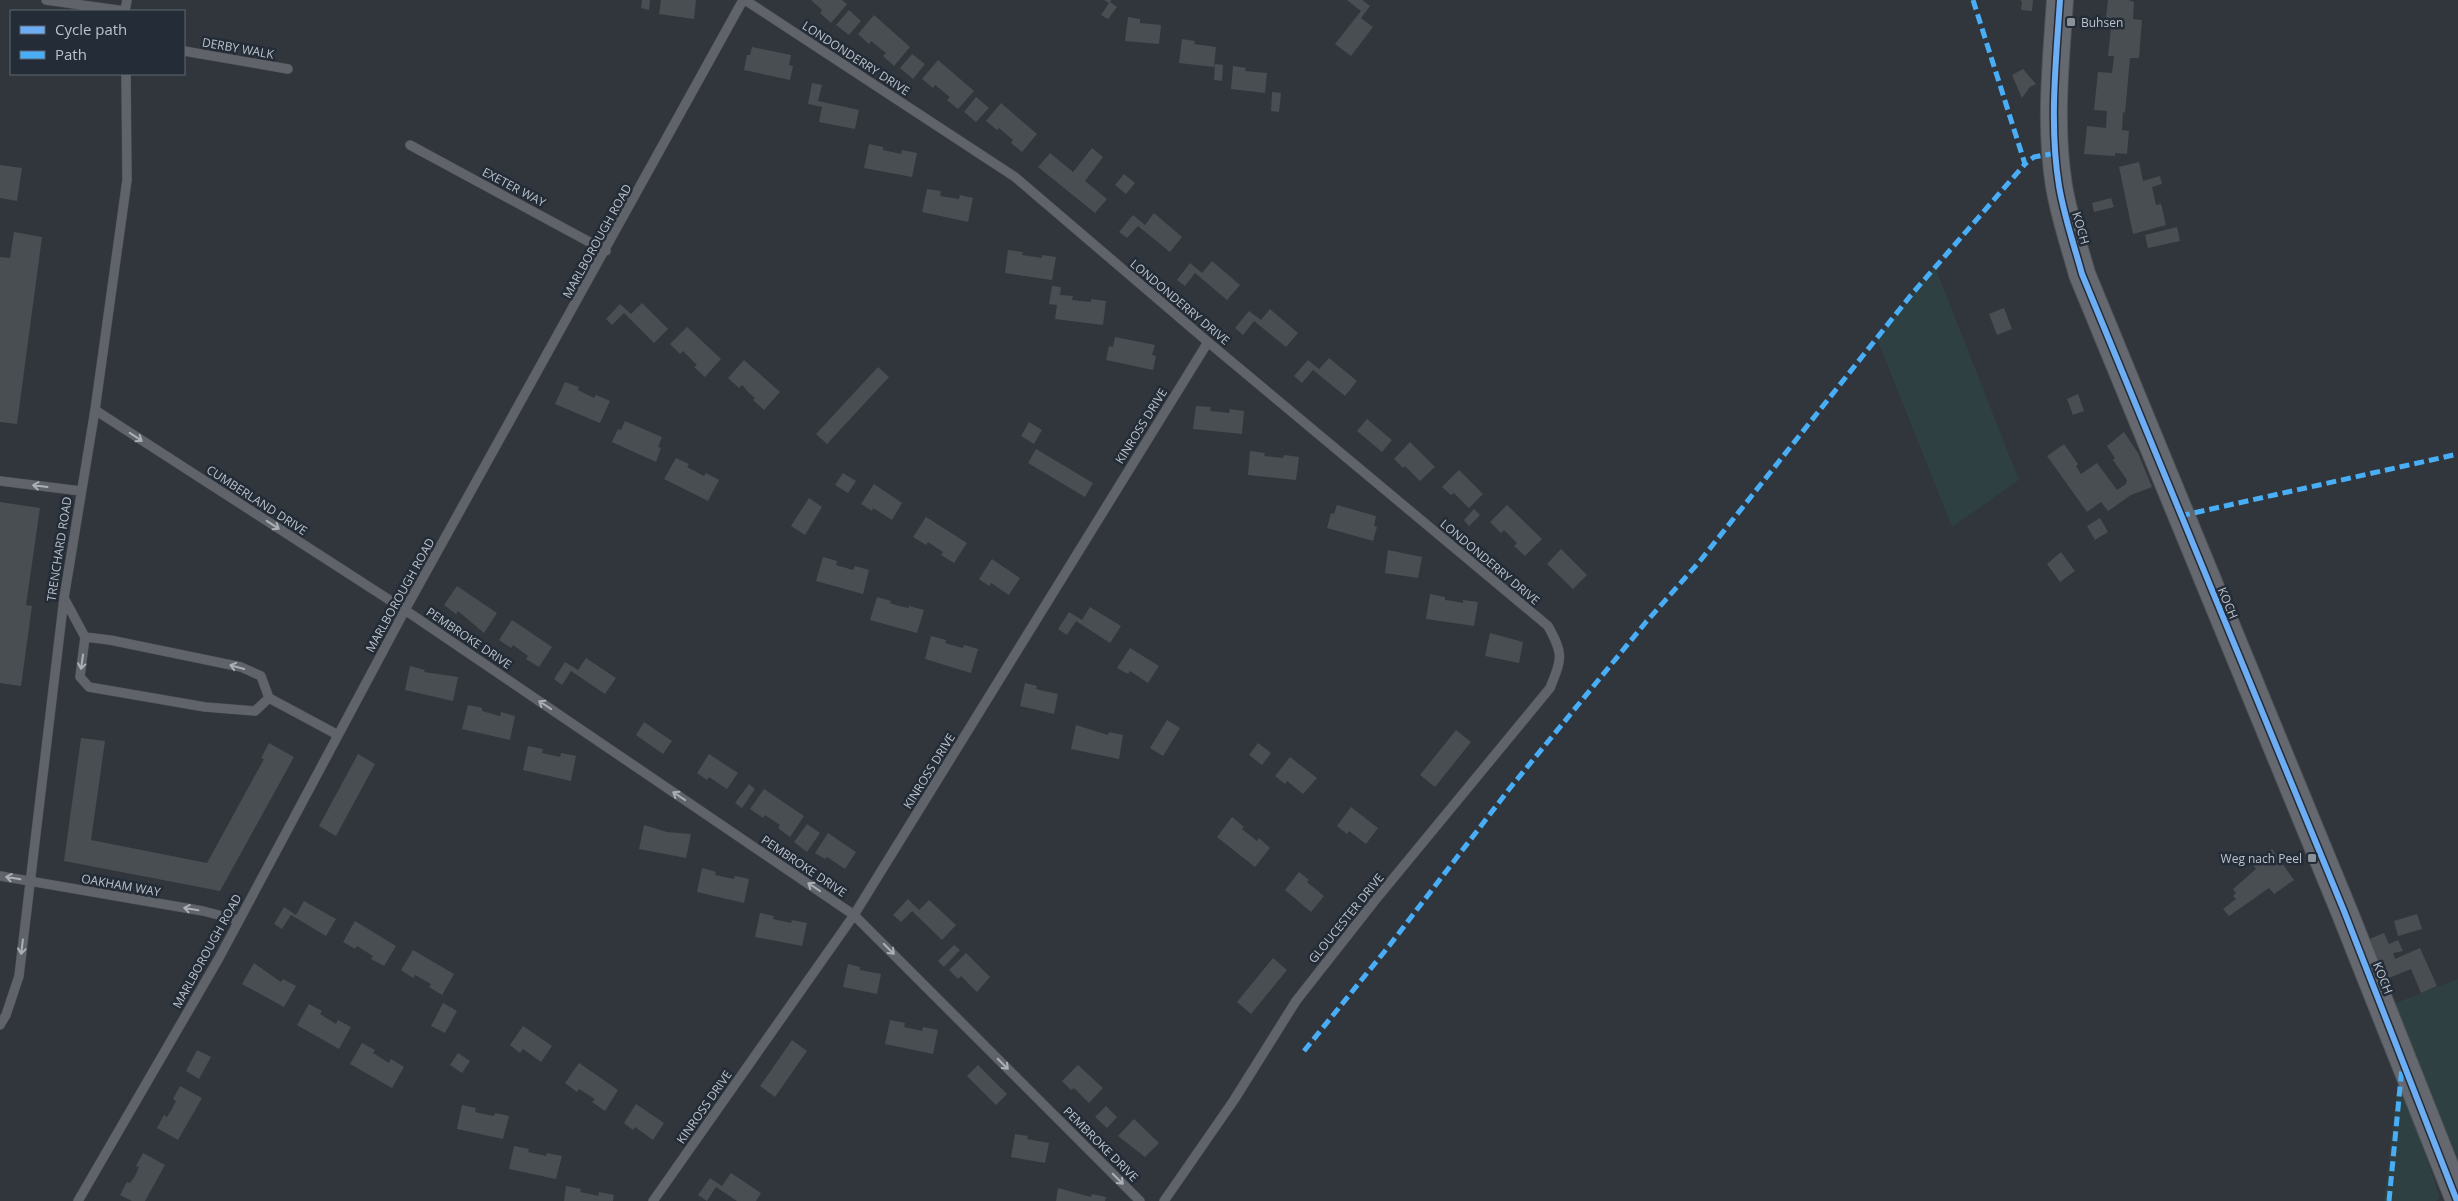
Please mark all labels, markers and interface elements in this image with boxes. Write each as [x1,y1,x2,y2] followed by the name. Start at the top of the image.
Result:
[10,10,185,75] legend
[2081,14,2123,31] place label: Buhsen
[2065,16,2077,28] marker: Buhsen
[799,17,913,99] street label: LONDONDERRY DRIVE
[55,19,127,39] text: Cycle path
[201,33,276,63] street label: DERBY WALK
[55,44,87,64] text: Path
[479,163,549,211] street label: EXETER WAY
[558,181,636,301] street label: MARLBOROUGH ROAD
[2068,210,2094,246] street label: KOCH
[1127,255,1233,349] street label: LONDONDERRY DRIVE
[1111,385,1171,467] street label: KINROSS DRIVE
[129,432,143,442] one-way arrow
[203,461,311,539] street label: CUMBERLAND DRIVE
[33,481,49,491] one-way arrow
[42,495,76,603] street label: TRENCHARD ROAD
[1437,515,1543,609] street label: LONDONDERRY DRIVE
[266,519,280,530] one-way arrow
[361,535,439,655] street label: MARLBOROUGH ROAD
[2214,584,2242,622] street label: KOCH
[423,603,515,673] street label: PEMBROKE DRIVE
[77,653,87,669] one-way arrow
[230,662,246,671] one-way arrow
[538,700,552,710] one-way arrow
[899,730,959,812] street label: KINROSS DRIVE
[673,791,687,801] one-way arrow
[758,831,850,901] street label: PEMBROKE DRIVE
[2221,850,2302,867] place label: Weg nach Peel
[2306,852,2318,864] marker: Weg nach Peel
[80,870,162,900] street label: OAKHAM WAY
[1304,870,1388,966] street label: GLOUCESTER DRIVE
[6,873,22,883] one-way arrow
[807,882,821,892] one-way arrow
[168,891,246,1011] street label: MARLBOROUGH ROAD
[183,904,199,914] one-way arrow
[17,939,27,955] one-way arrow
[882,943,895,955] one-way arrow
[2369,959,2397,997] street label: KOCH
[997,1058,1010,1070] one-way arrow
[672,1067,736,1147] street label: KINROSS DRIVE
[1060,1103,1142,1185] street label: PEMBROKE DRIVE
[1112,1173,1124,1185] one-way arrow

